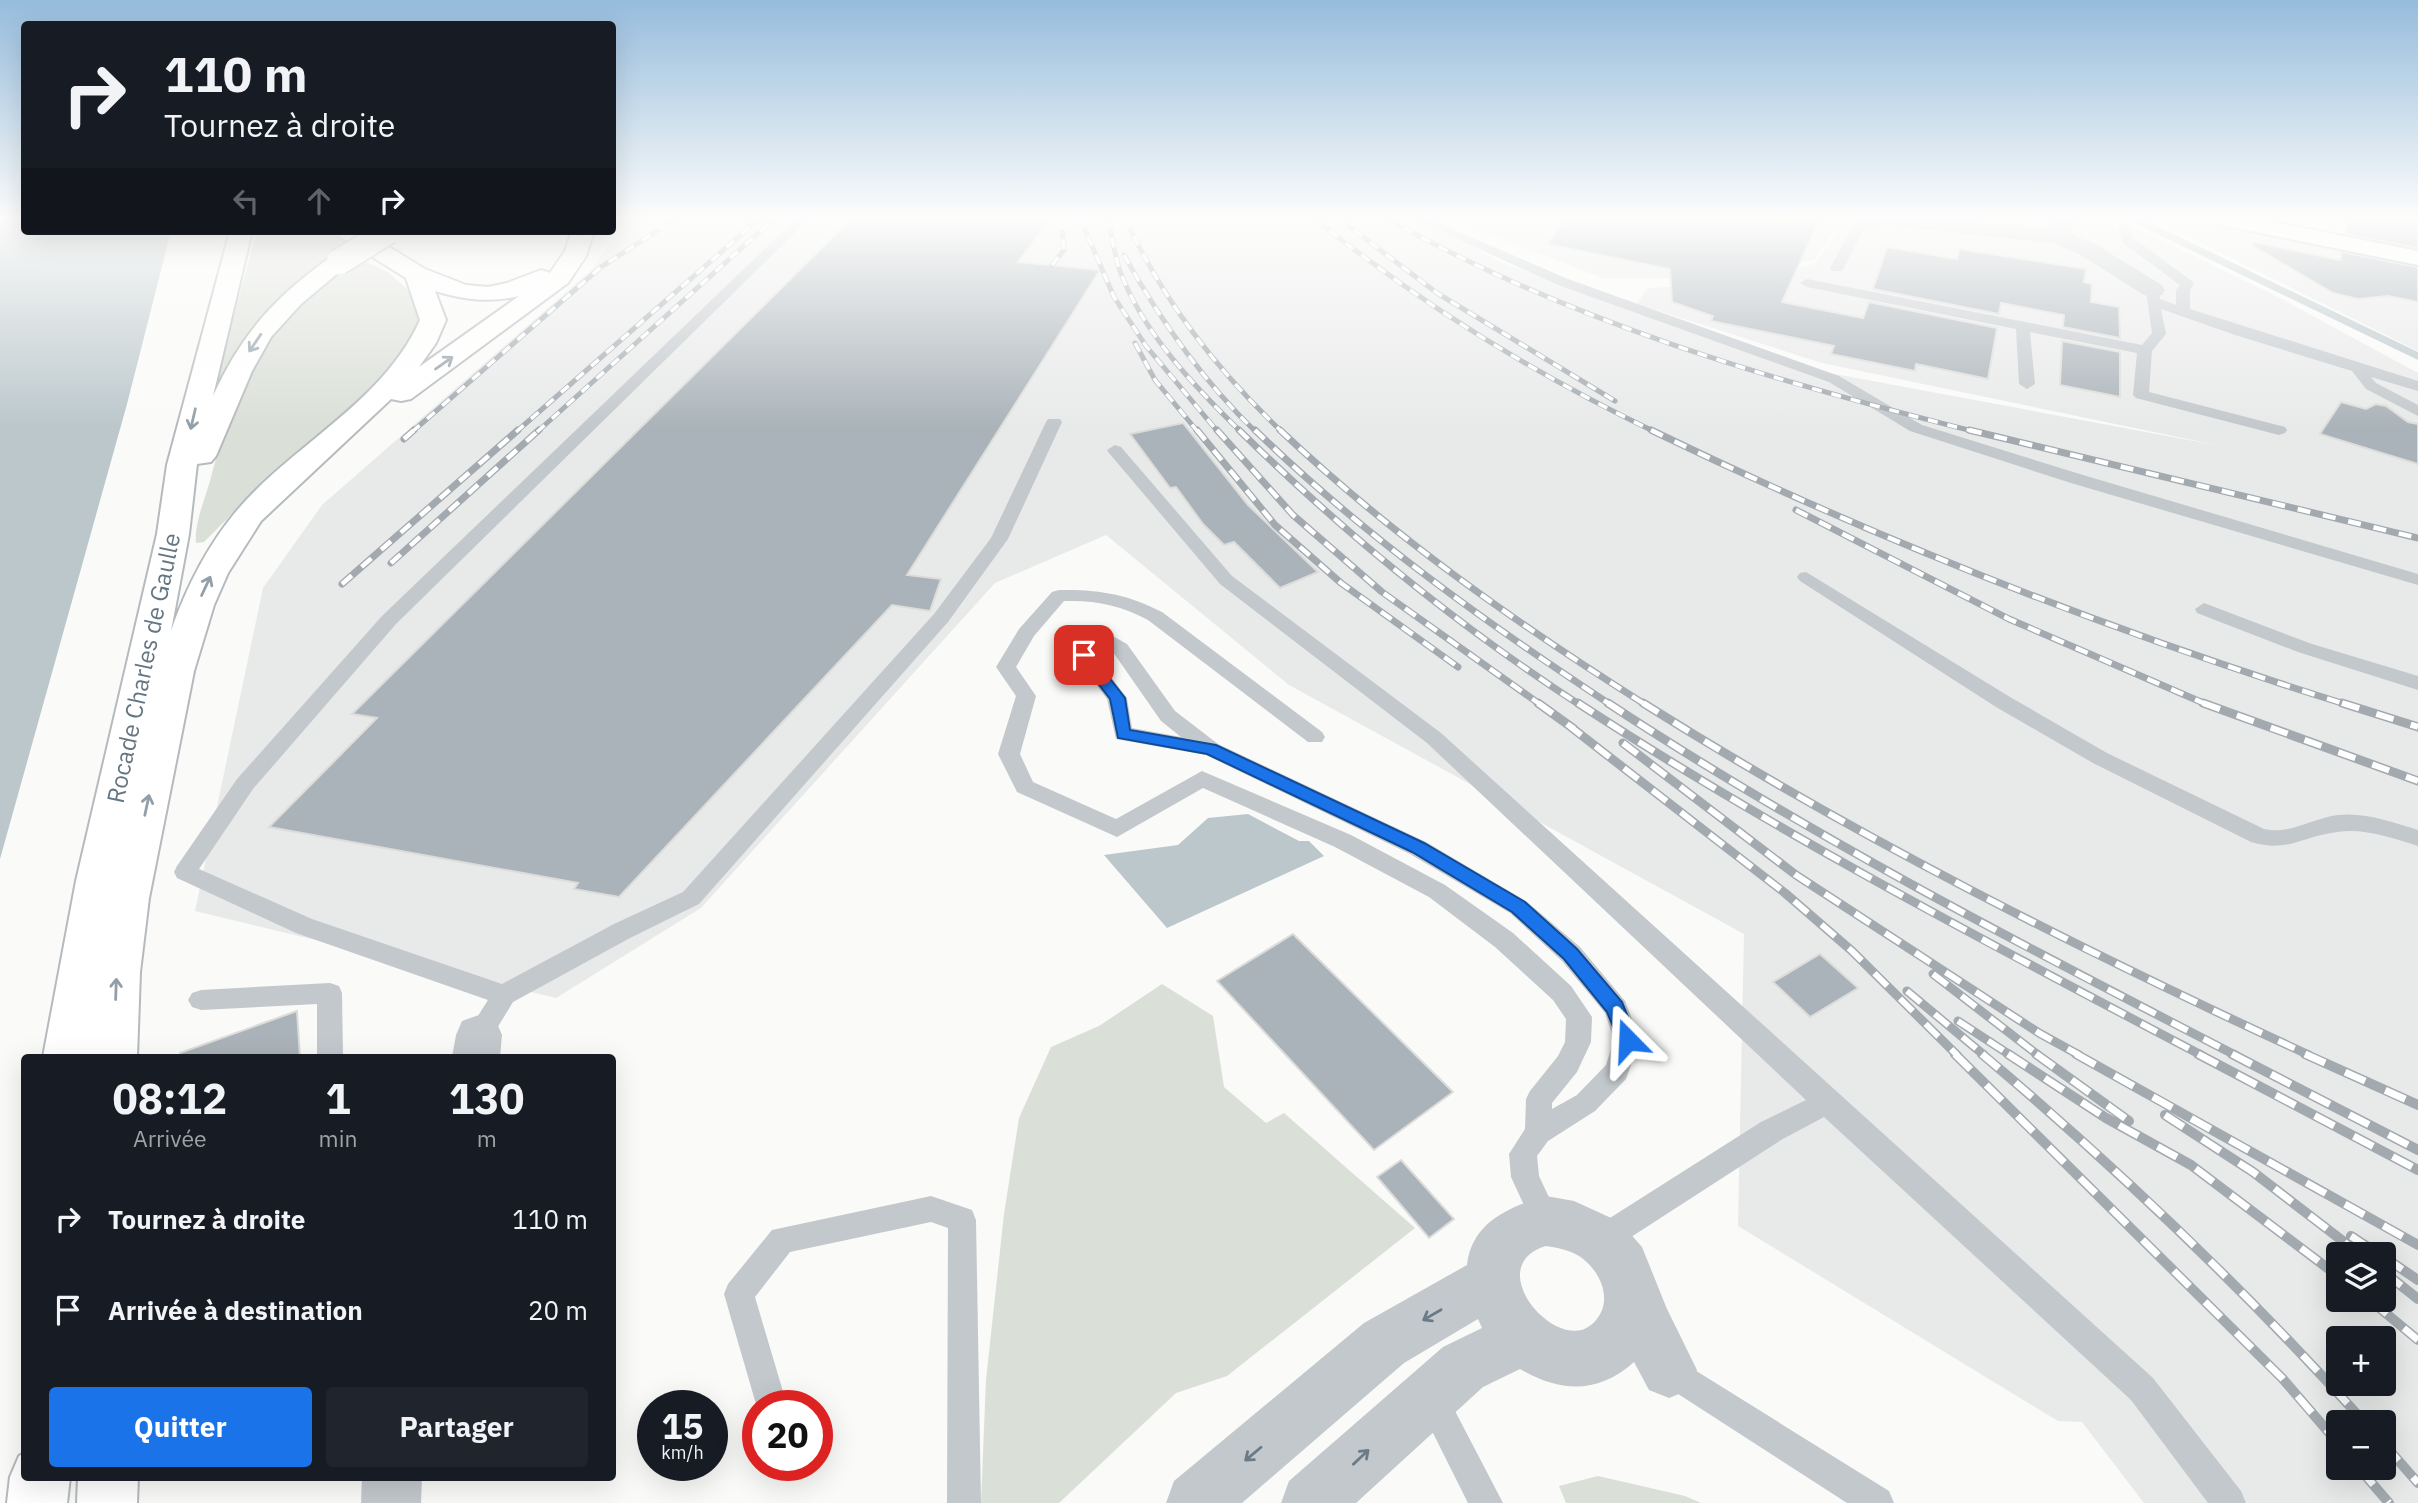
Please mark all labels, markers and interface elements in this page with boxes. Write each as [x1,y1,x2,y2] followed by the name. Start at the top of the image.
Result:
[164,42,308,105] text: 110 m
[49,49,140,140] icon: right
[164,104,395,146] text: Tournez à droite
[227,182,265,220] icon: left
[300,182,338,220] icon: ahead
[373,182,411,220] icon: right
[248,333,262,352] one-way arrow
[434,356,453,370] one-way arrow
[186,407,199,430] one-way arrow
[99,530,187,806] street label: Rocade Charles de Gaulle
[200,576,213,597] one-way arrow
[1054,625,1114,685] pin
[1065,636,1103,674] icon: arrive
[141,794,155,817] one-way arrow
[110,978,123,1001] one-way arrow
[1591,1003,1665,1077] position arrow
[112,1071,227,1126] text: 08:12
[325,1071,351,1126] text: 1
[449,1071,525,1126] text: 130
[133,1123,207,1153] text: Arrivée
[319,1123,357,1153] text: min
[477,1123,497,1153] text: m
[49,1200,87,1238] icon: right
[108,1202,305,1236] text: Tournez à droite
[512,1202,588,1236] text: 110 m
[2326,1242,2396,1480] map controls
[2326,1242,2396,1312] button: layers
[49,1291,87,1329] icon: arrive
[108,1293,363,1327] text: Arrivée à destination
[528,1293,588,1327] text: 20 m
[1423,1308,1443,1322] one-way arrow
[2326,1326,2396,1396] button: +
[49,1387,312,1467] button: Quitter
[326,1387,588,1467] button: Partager
[742,1390,833,1481] speed limit sign: 20
[661,1403,704,1449] text: 15
[2326,1410,2396,1480] button: −
[661,1441,704,1464] text: km/h
[1244,1446,1262,1462] one-way arrow
[1352,1448,1369,1465] one-way arrow

